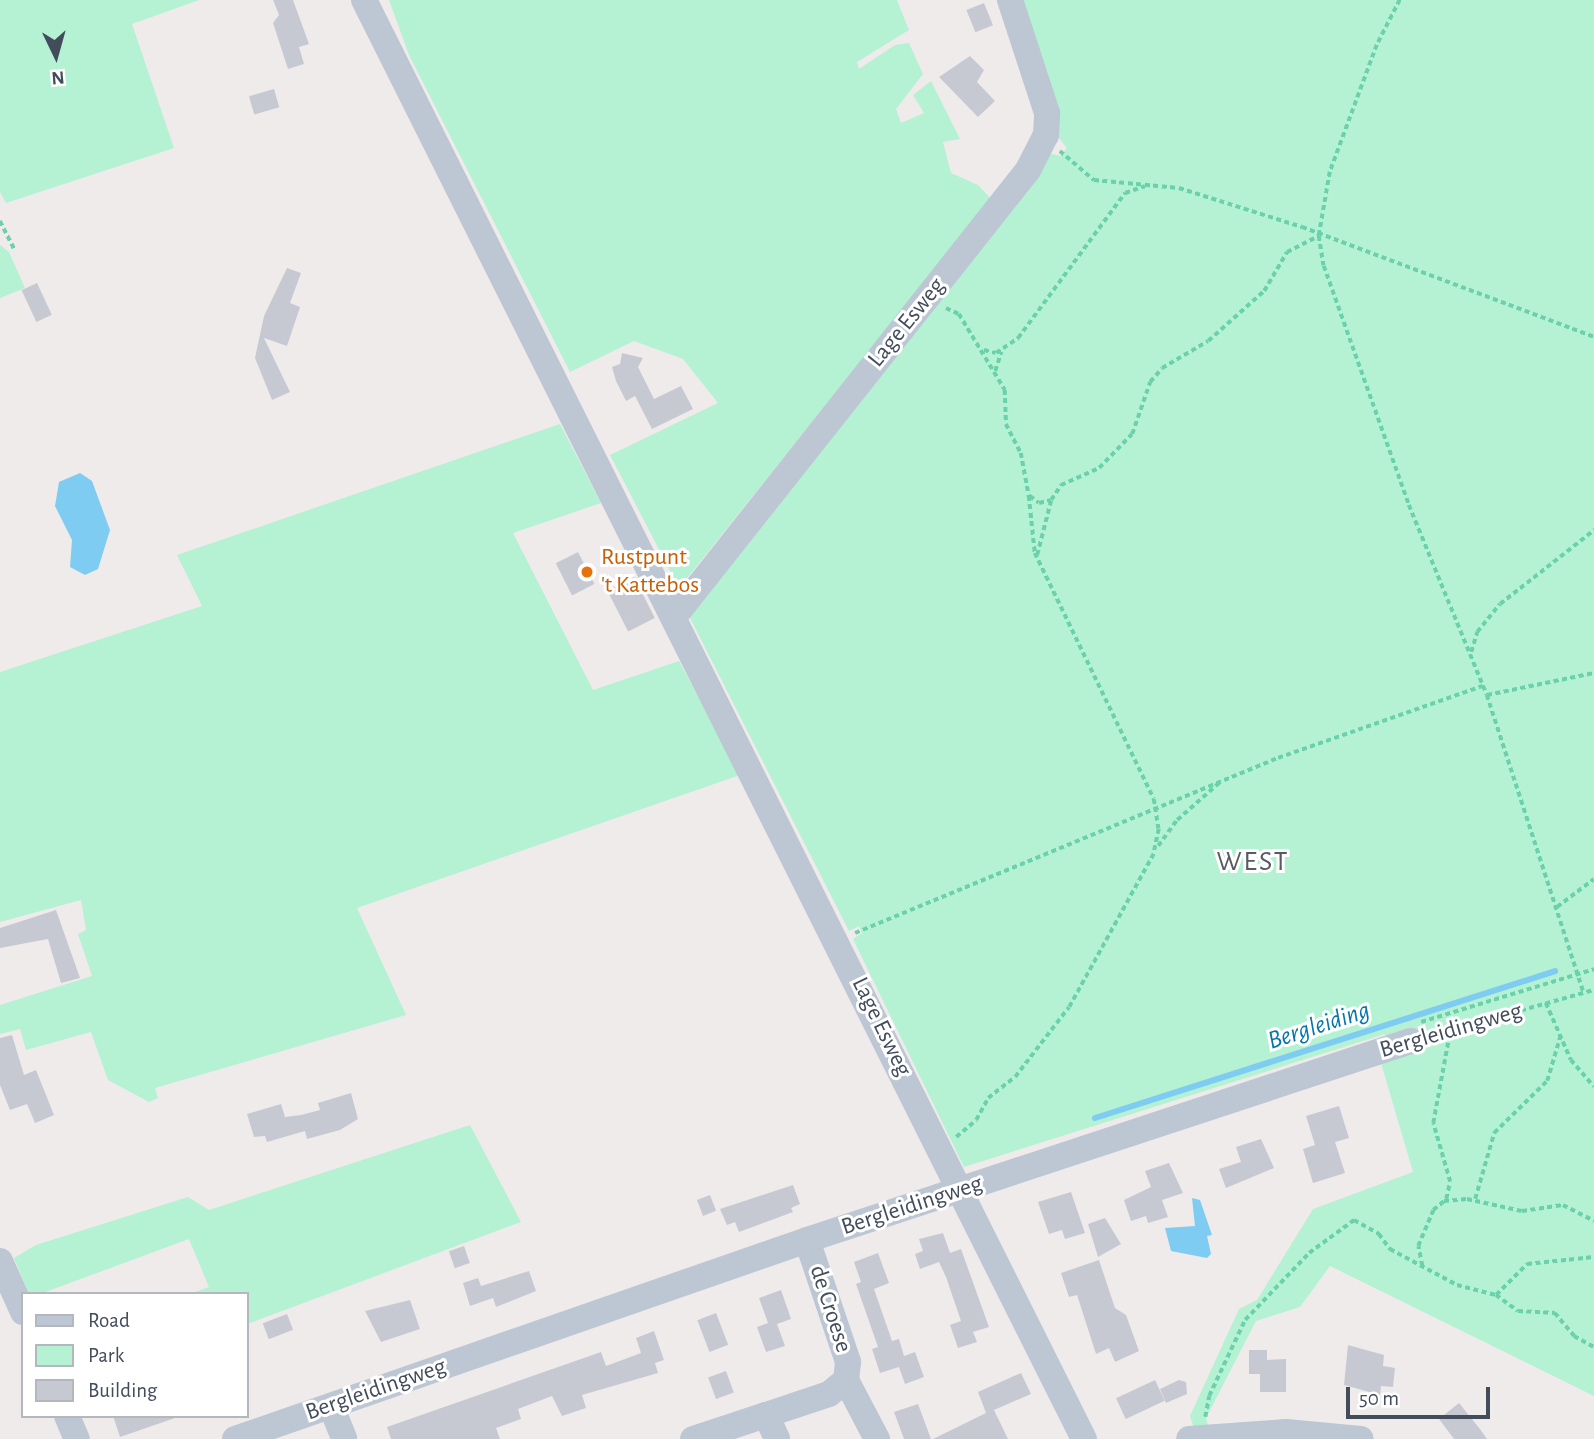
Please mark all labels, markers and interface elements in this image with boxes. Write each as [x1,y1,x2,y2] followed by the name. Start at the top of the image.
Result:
[21,21,91,91] north arrow
[50,67,65,87] text: N
[862,273,952,373] street label: Lage Esweg
[601,544,699,600] place label: Rustpunt 't Kattebos
[579,564,595,580] marker: Rustpunt 't Kattebos
[1217,845,1289,879] district label: WEST
[845,973,917,1081] street label: Lage Esweg
[1264,995,1374,1057] water label: Bergleiding
[1377,997,1525,1065] street label: Bergleidingweg
[838,1170,986,1242] street label: Bergleidingweg
[802,1262,858,1356] street label: de Croese
[21,1292,248,1418] legend
[88,1310,130,1331] text: Road
[88,1345,124,1366] text: Park
[302,1353,450,1427] street label: Bergleidingweg
[1349,1372,1492,1416] scale bar
[88,1380,157,1401] text: Building
[1359,1388,1399,1409] text: 50 m

